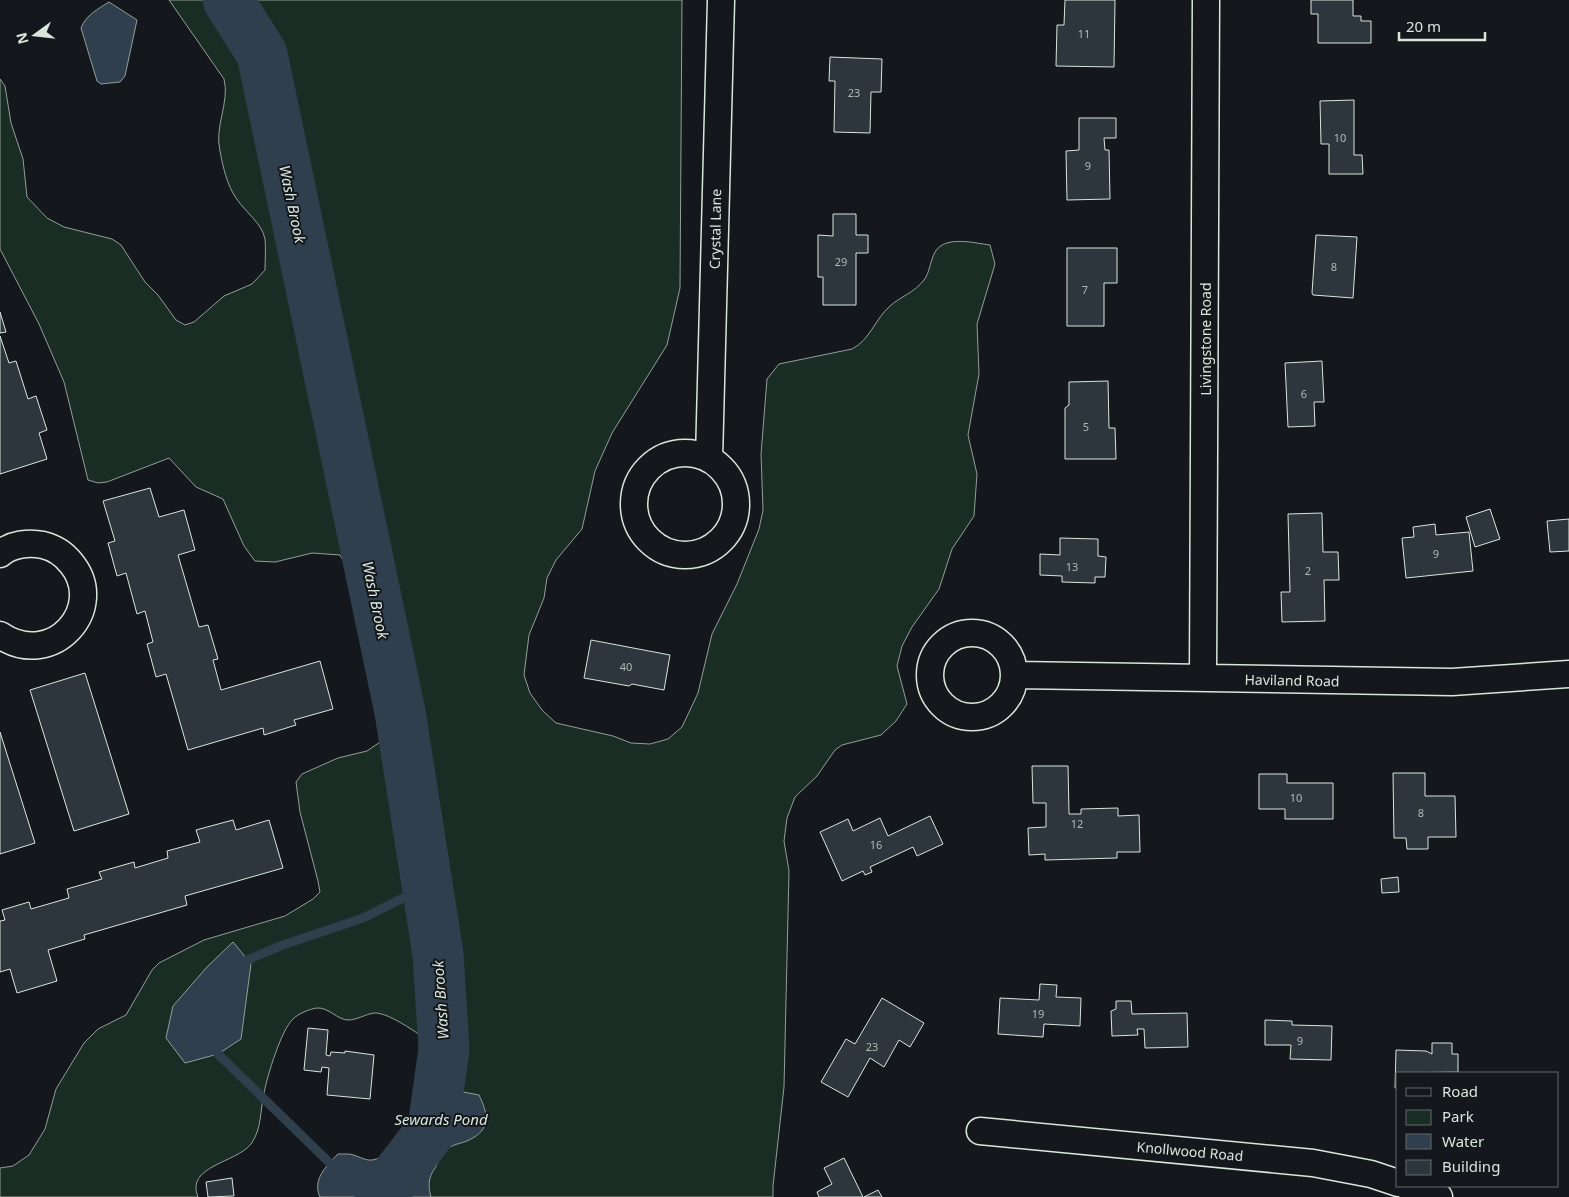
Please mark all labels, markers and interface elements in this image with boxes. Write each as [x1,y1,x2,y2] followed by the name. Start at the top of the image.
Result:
[10,10,60,60] north arrow
[1399,10,1485,42] scale bar
[1406,16,1441,36] text: 20 m
[1078,26,1090,41] house number: 11
[11,31,33,46] text: N
[848,85,860,100] house number: 23
[1334,130,1346,145] house number: 10
[1085,158,1091,173] house number: 9
[275,163,311,245] water label: Wash Brook
[705,189,725,269] street label: Crystal Lane
[835,254,847,269] house number: 29
[1331,259,1337,274] house number: 8
[1082,282,1088,297] house number: 7
[1196,283,1215,396] street label: Livingstone Road
[1301,386,1307,401] house number: 6
[1083,419,1089,434] house number: 5
[1433,546,1439,561] house number: 9
[358,559,394,641] water label: Wash Brook
[1066,559,1078,574] house number: 13
[1305,563,1311,578] house number: 2
[620,659,632,674] house number: 40
[1244,670,1340,690] street label: Haviland Road
[1290,790,1302,805] house number: 10
[1418,805,1424,820] house number: 8
[1071,816,1083,831] house number: 12
[870,837,882,852] house number: 16
[427,959,453,1040] water label: Wash Brook
[1032,1006,1044,1021] house number: 19
[1297,1033,1303,1048] house number: 9
[866,1039,878,1054] house number: 23
[1396,1072,1559,1187] legend
[1442,1081,1478,1101] text: Road
[1442,1106,1474,1126] text: Park
[394,1109,488,1129] water label: Sewards Pond
[1442,1131,1484,1151] text: Water
[1136,1137,1244,1165] street label: Knollwood Road
[1442,1156,1500,1176] text: Building

